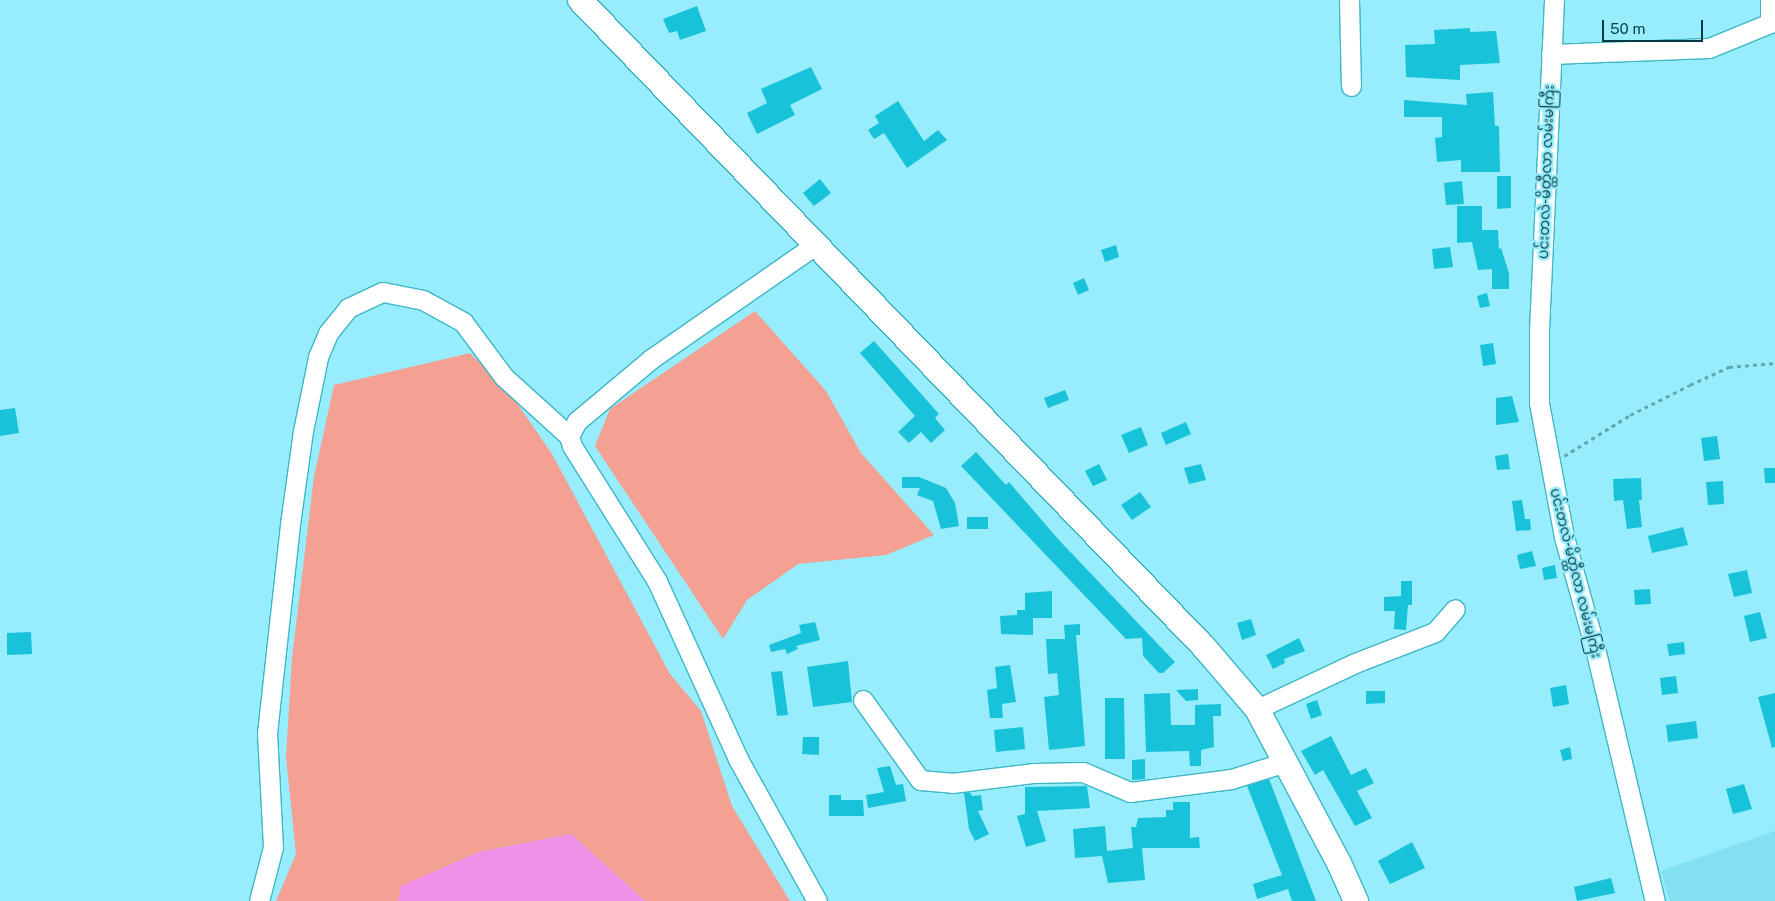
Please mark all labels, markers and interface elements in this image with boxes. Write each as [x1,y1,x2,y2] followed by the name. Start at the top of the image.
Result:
[1605,10,1706,42] scale bar
[1610,20,1645,37] text: 50 m
[1535,85,1557,259] street label: ပင်းတလဲ-မိတ္ထီလာ လမ်းမကြီး
[1547,486,1605,660] street label: ပင်းတလဲ-မိတ္ထီလာ လမ်းမကြီး

